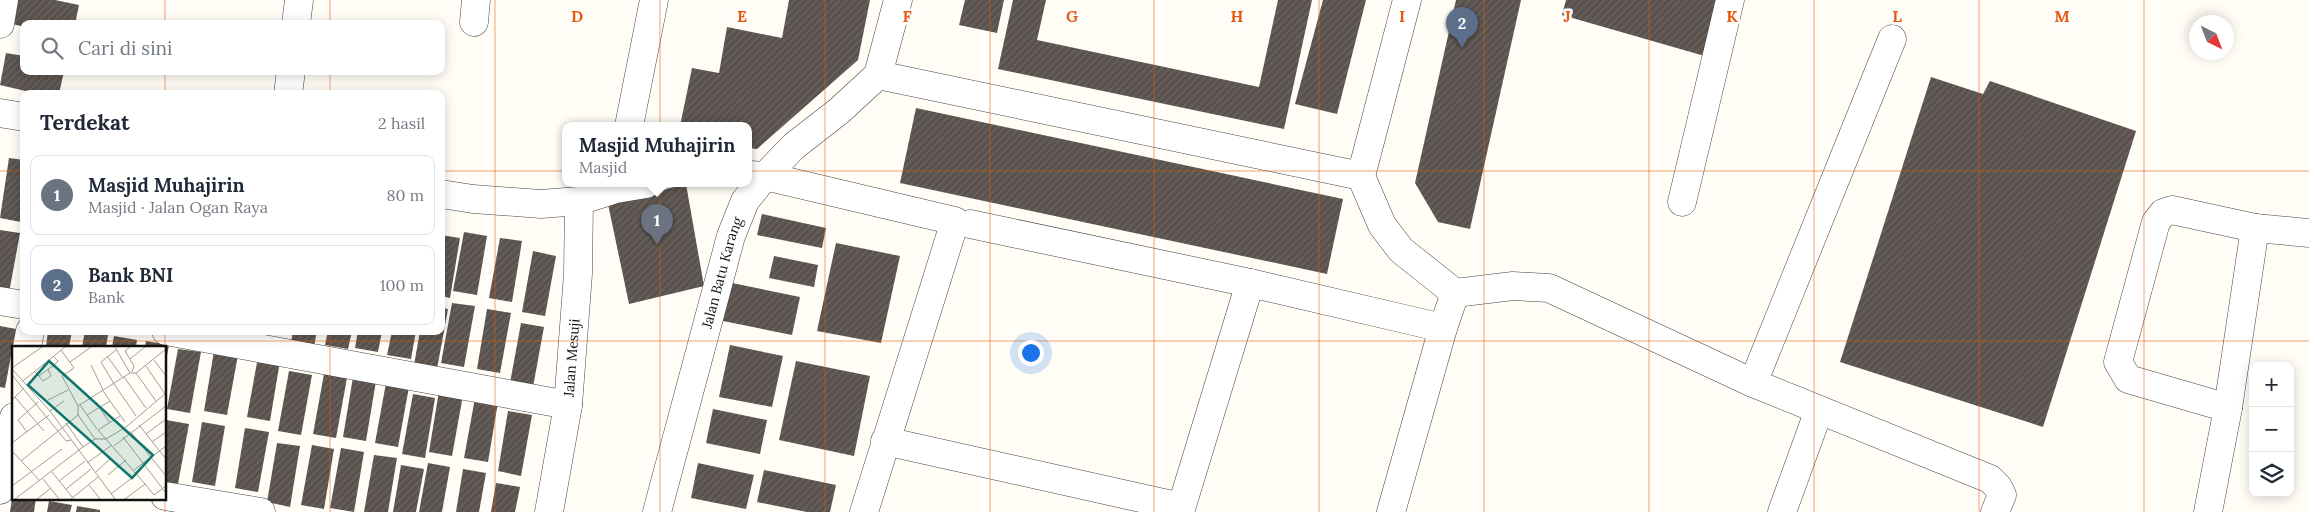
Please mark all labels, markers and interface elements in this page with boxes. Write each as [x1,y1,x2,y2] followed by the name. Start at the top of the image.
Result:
[571,6,583,26] text: D
[737,6,747,26] text: E
[902,6,912,26] text: F
[1066,6,1078,26] text: G
[1231,6,1244,26] text: H
[1399,6,1405,26] text: I
[1563,6,1571,26] text: J
[1726,6,1738,26] text: K
[1892,6,1902,26] text: L
[2054,6,2070,26] text: M
[1446,7,1478,48] pin: 2
[2189,15,2234,60] north arrow
[20,20,445,75] search box
[38,34,66,62] icon: search
[78,36,172,60] text: Cari di sini
[40,109,130,136] text: Terdekat
[378,113,425,133] text: 2 hasil
[562,122,752,187] popup
[579,133,735,157] text: Masjid Muhajirin
[579,157,627,177] text: Masjid
[88,173,245,197] text: Masjid Muhajirin
[54,185,60,205] text: 1
[387,185,424,205] text: 80 m
[88,197,268,217] text: Masjid · Jalan Ogan Raya
[641,204,673,245] pin: 1
[697,214,747,331] street label: Jalan Batu Karang
[88,263,173,287] text: Bank BNI
[53,275,61,295] text: 2
[380,275,424,295] text: 100 m
[88,287,125,307] text: Bank
[560,318,584,399] street label: Jalan Mesuji
[1018,340,1044,366] your location
[12,346,166,500] inset map
[2249,362,2294,497] map controls
[2249,362,2294,407] button: +
[2249,407,2294,452] button: −
[2249,452,2294,497] button: layers

